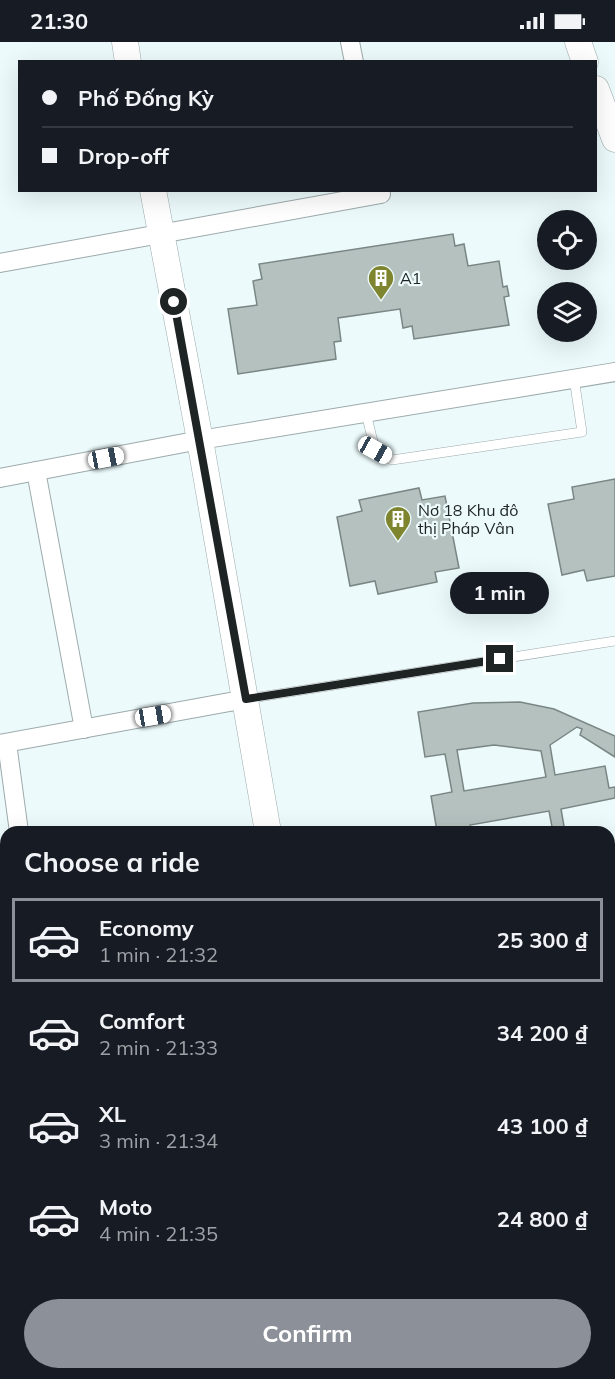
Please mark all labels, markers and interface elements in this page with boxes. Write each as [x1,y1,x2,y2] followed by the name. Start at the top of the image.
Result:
[30,7,88,35] text: 21:30
[78,84,214,112] text: Phố Đống Kỳ
[78,142,169,170] text: Drop-off
[537,210,597,342] map controls
[537,210,597,270] button: locate
[366,263,396,301] building icon: A1
[400,268,421,288] place label: A1
[537,282,597,342] button: layers
[160,288,187,315] route start
[355,433,395,467] car
[87,446,125,470] car
[418,500,518,538] place label: Nơ 18 Khu đô thị Pháp Vân
[383,504,413,542] building icon: Nơ 18 Khu đô thị Pháp Vân
[450,572,550,614] callout: 1 min
[473,580,526,605] text: 1 min
[486,645,513,672] route end
[134,704,172,728] car
[24,845,200,879] text: Choose a ride
[27,913,81,967] icon: car
[99,914,194,942] text: Economy
[497,926,588,954] text: 25 300 ₫
[99,942,218,967] text: 1 min · 21:32
[27,1006,81,1060] icon: car
[99,1007,185,1035] text: Comfort
[497,1019,588,1047] text: 34 200 ₫
[99,1035,218,1060] text: 2 min · 21:33
[27,1099,81,1153] icon: car
[99,1100,126,1128] text: XL
[497,1112,588,1140] text: 43 100 ₫
[99,1128,218,1153] text: 3 min · 21:34
[27,1192,81,1246] icon: car
[99,1193,152,1221] text: Moto
[497,1205,588,1233] text: 24 800 ₫
[99,1221,218,1246] text: 4 min · 21:35
[24,1299,591,1368] button: Confirm

